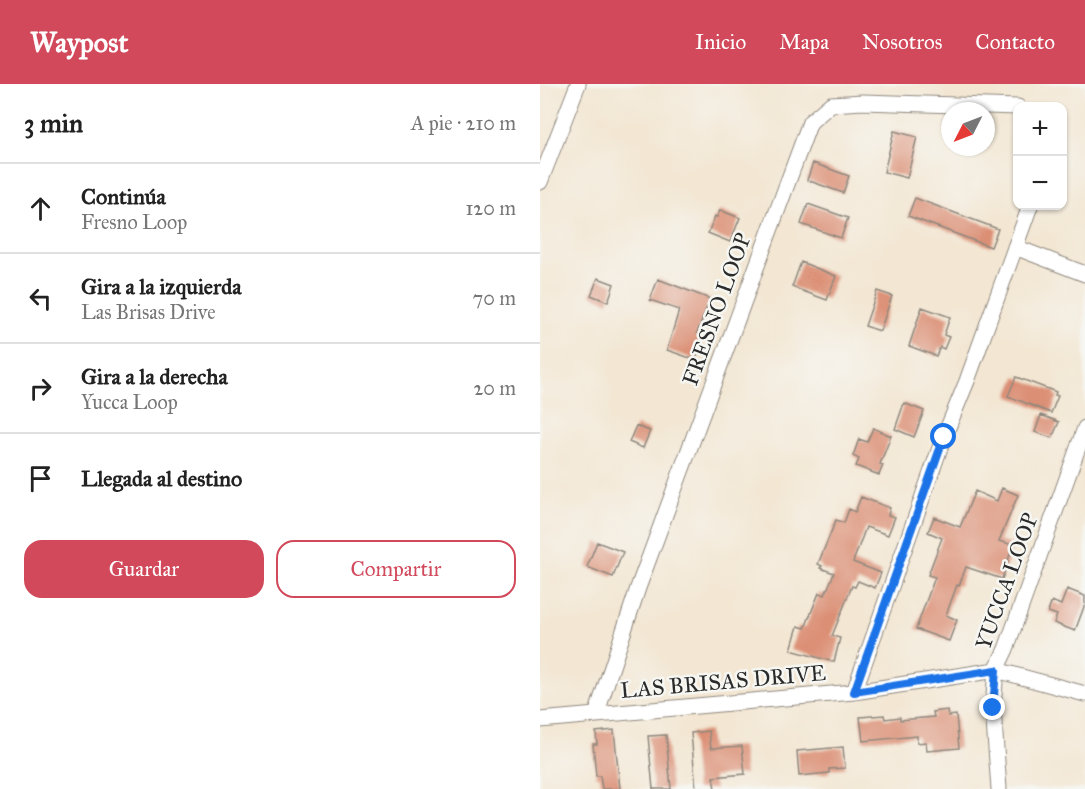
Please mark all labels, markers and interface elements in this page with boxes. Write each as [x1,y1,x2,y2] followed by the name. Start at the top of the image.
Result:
[30,25,128,60] text: Waypost
[695,29,746,55] text: Inicio
[779,29,829,55] text: Mapa
[862,29,942,55] text: Nosotros
[975,29,1055,55] text: Contacto
[941,102,995,156] north arrow
[1013,102,1067,210] map controls
[1013,102,1067,156] button: +
[24,107,83,139] text: 3 min
[411,111,516,135] text: A pie · 210 m
[1013,156,1067,210] button: −
[81,183,166,210] text: Continúa
[24,192,57,225] icon: ahead
[465,196,516,220] text: 120 m
[81,210,187,234] text: Fresno Loop
[676,229,757,389] street label: FRESNO LOOP
[81,273,242,300] text: Gira a la izquierda
[24,282,57,315] icon: left
[473,286,516,310] text: 70 m
[81,300,216,324] text: Las Brisas Drive
[81,363,228,390] text: Gira a la derecha
[24,372,57,405] icon: right
[473,376,516,400] text: 20 m
[81,390,178,414] text: Yucca Loop
[930,423,956,449] route start
[24,462,57,495] icon: arrive
[81,465,242,492] text: Llegada al destino
[969,509,1044,653] street label: YUCCA LOOP
[24,540,264,598] button: Guardar
[276,540,516,598] button: Compartir
[619,659,827,704] street label: LAS BRISAS DRIVE
[979,694,1005,720] route end

